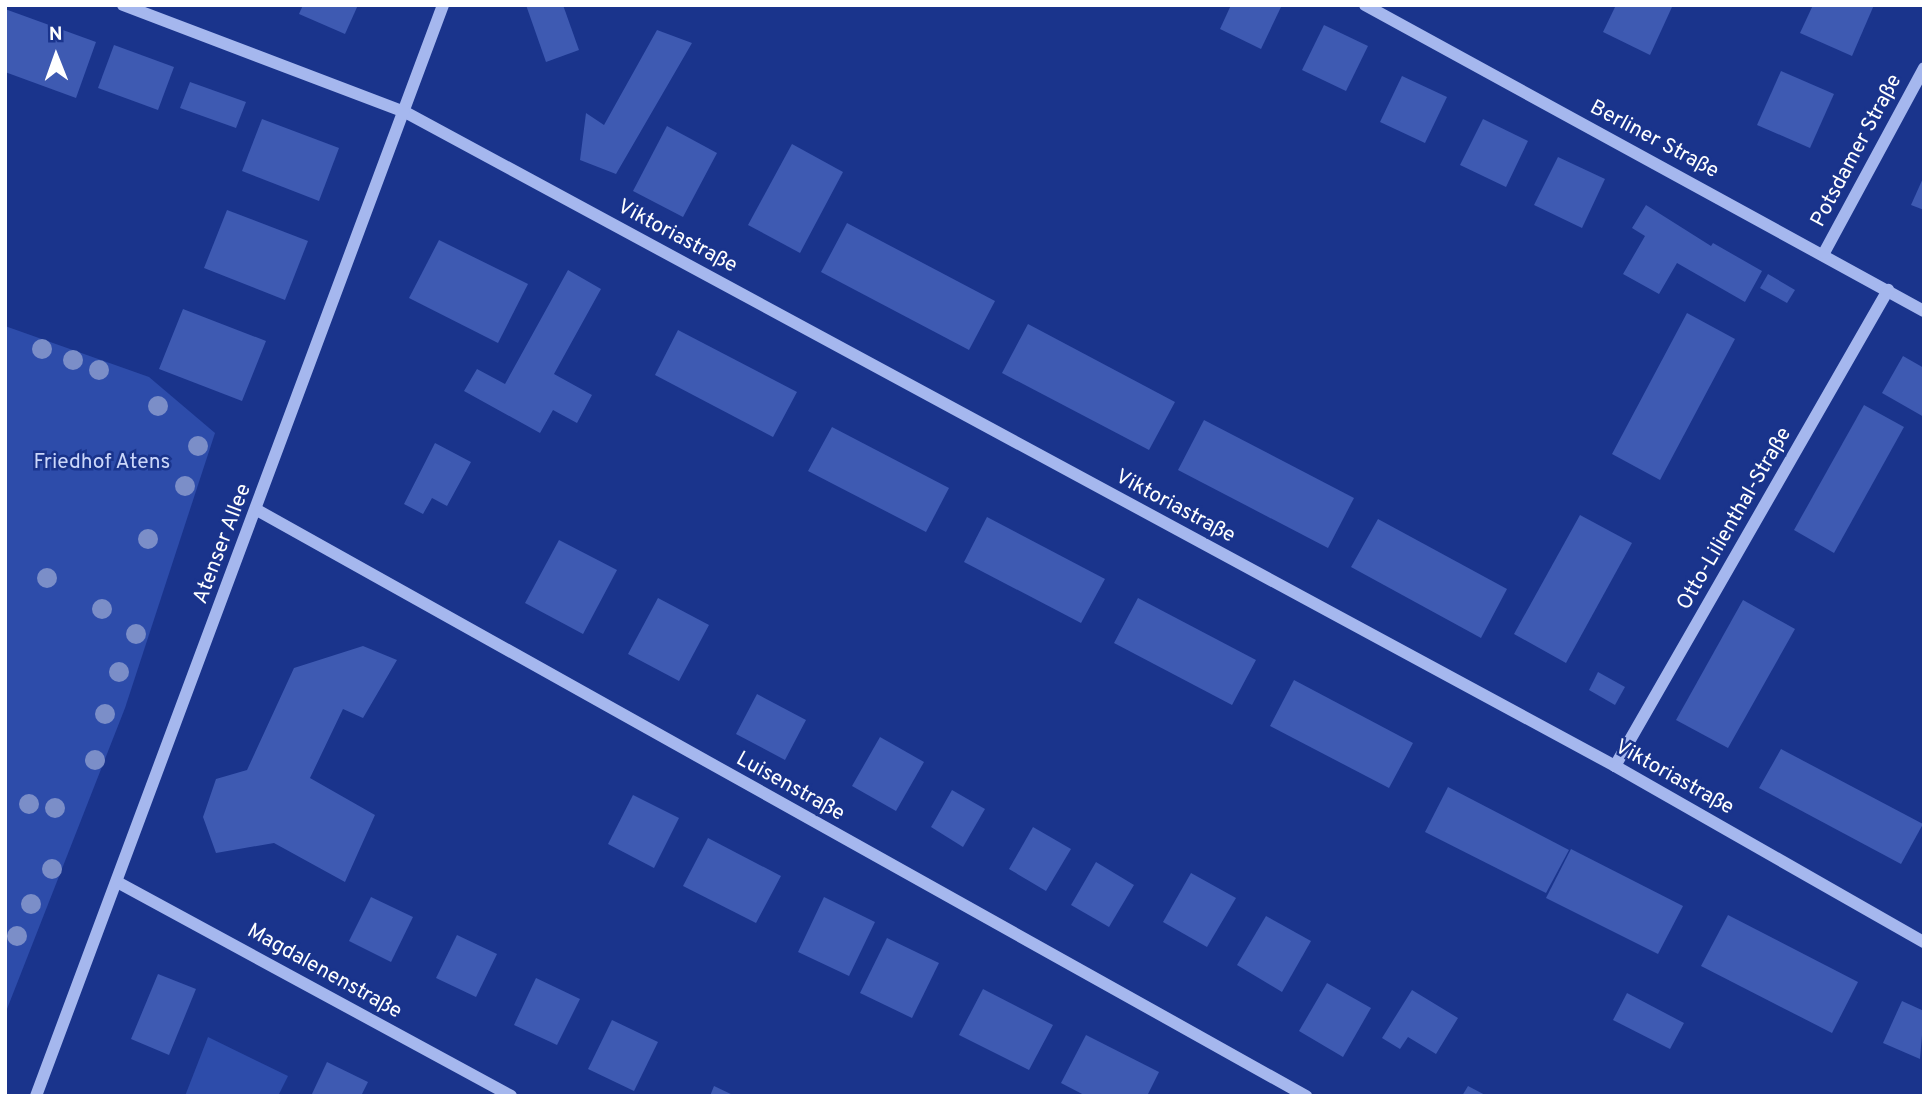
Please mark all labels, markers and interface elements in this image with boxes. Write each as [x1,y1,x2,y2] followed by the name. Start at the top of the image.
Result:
[21,21,91,91] north arrow
[49,23,63,47] text: N
[1806,70,1908,232] street label: Potsdamer Straße
[1585,95,1723,185] street label: Berliner Straße
[613,195,741,279] street label: Viktoriastraße
[1672,423,1798,615] street label: Otto-Lilienthal-Straße
[33,450,171,476] park label: Friedhof Atens
[1111,465,1239,549] street label: Viktoriastraße
[188,480,258,608] street label: Atenser Allee
[1610,735,1738,821] street label: Viktoriastraße
[731,747,849,827] street label: Luisenstraße
[242,919,406,1025] street label: Magdalenenstraße

